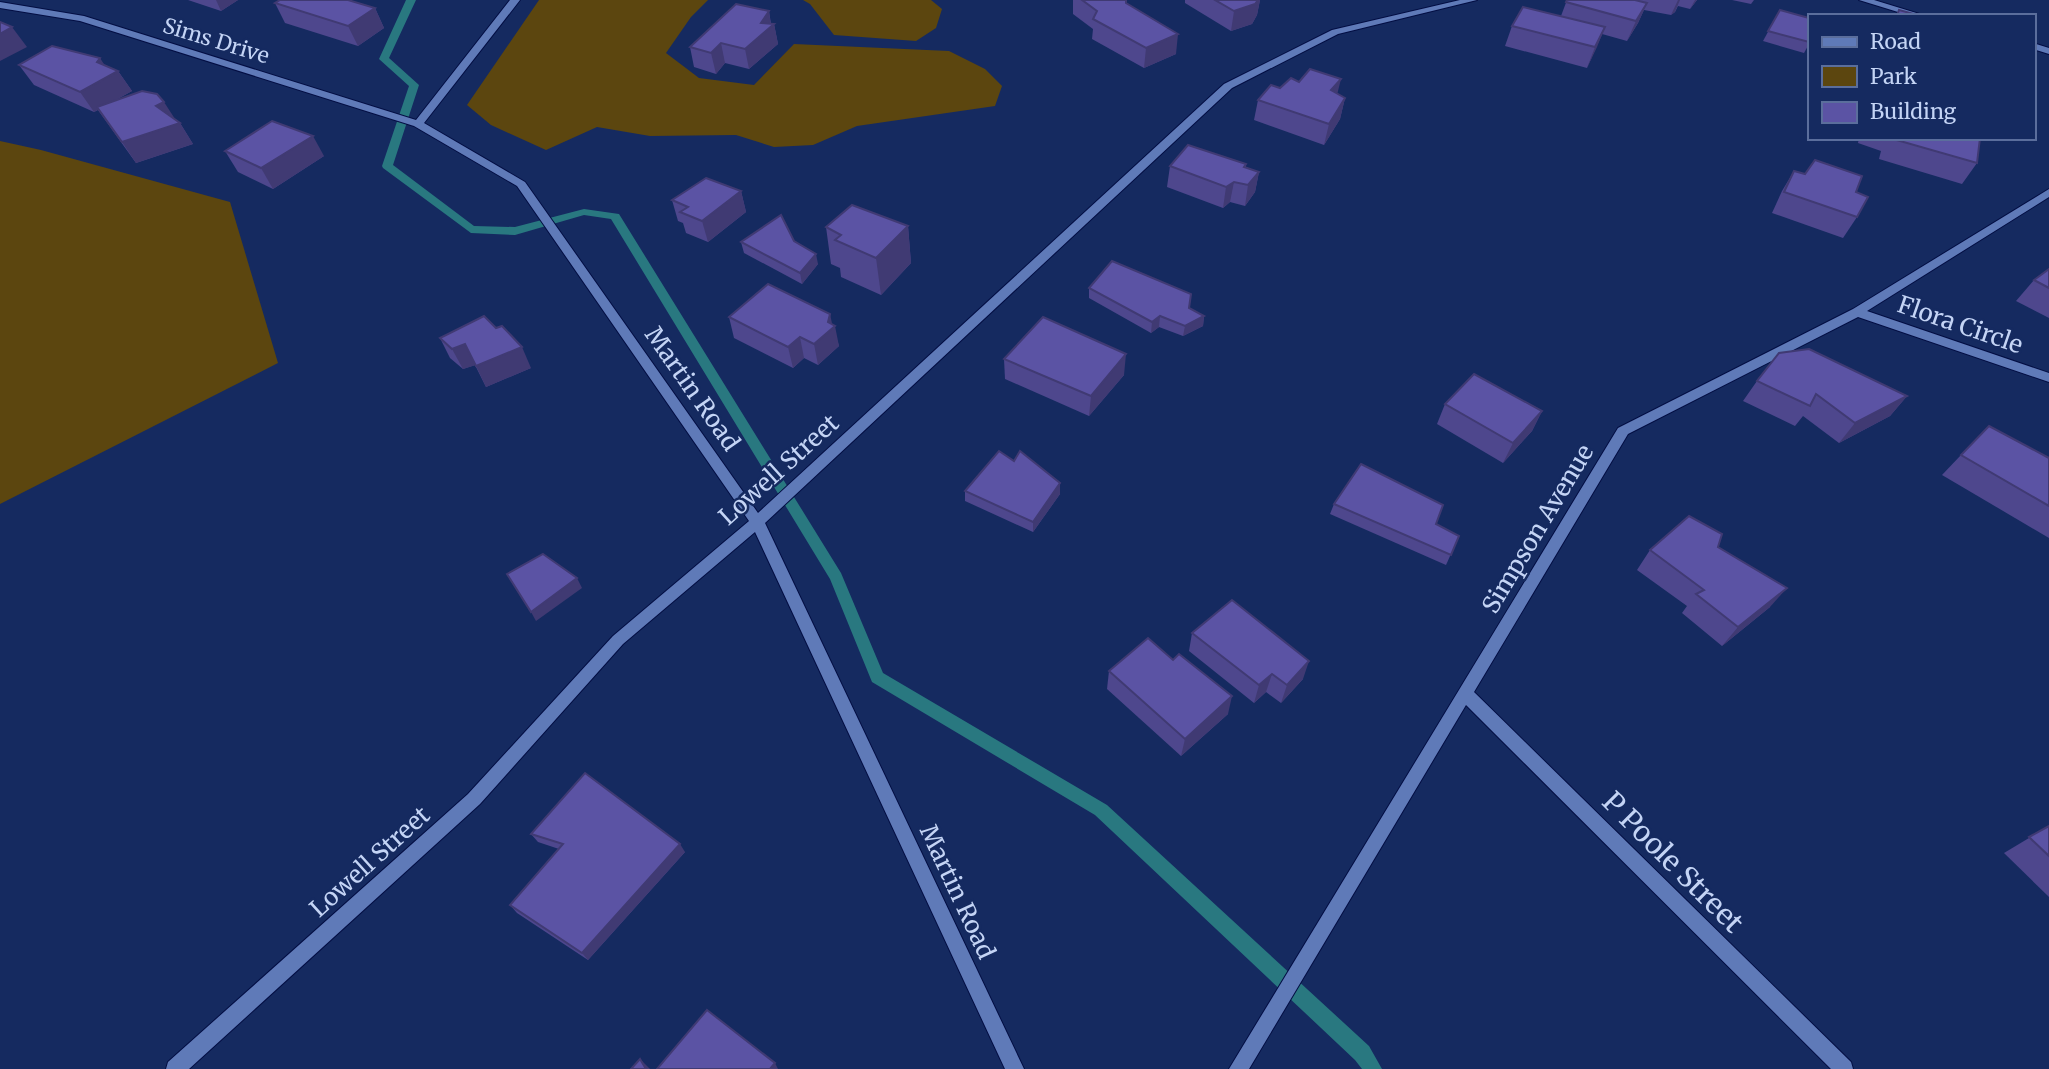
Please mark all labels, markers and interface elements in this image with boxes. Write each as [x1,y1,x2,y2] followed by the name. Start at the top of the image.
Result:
[160,12,273,69] street label: Sims Drive
[1808,14,2035,140] legend
[1870,28,1921,55] text: Road
[1870,63,1917,90] text: Park
[1870,98,1957,125] text: Building
[1894,289,2027,360] street label: Flora Circle
[638,321,747,457] street label: Martin Road
[712,407,846,532] street label: Lowell Street
[1475,439,1600,619] street label: Simpson Avenue
[1595,784,1751,940] street label: P Poole Street
[303,799,437,924] street label: Lowell Street
[913,820,1002,964] street label: Martin Road

